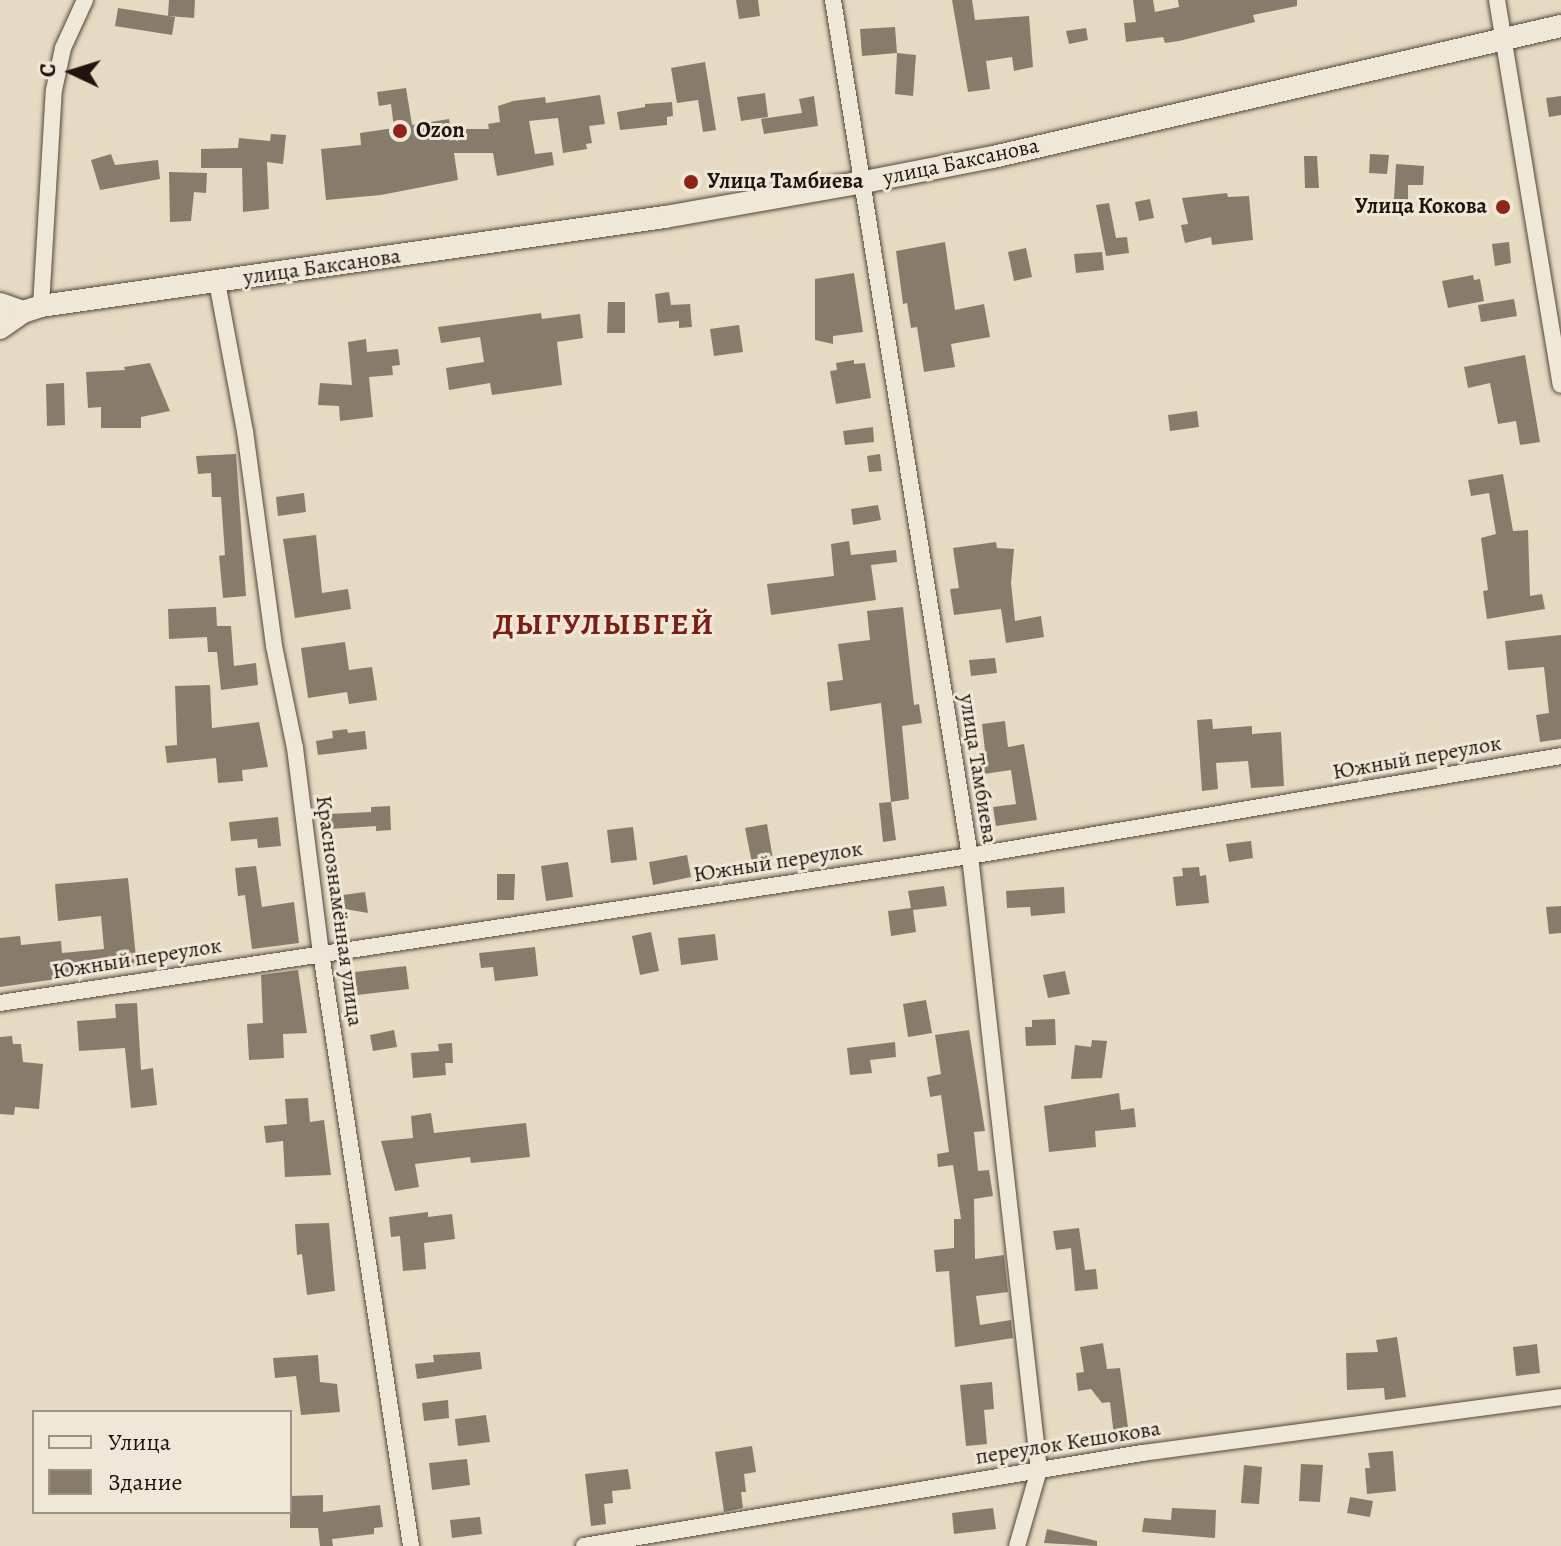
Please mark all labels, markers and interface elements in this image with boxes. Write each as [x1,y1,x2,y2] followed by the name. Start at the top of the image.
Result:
[32,32,112,112] north arrow
[33,63,63,78] text: С
[416,118,465,144] place label: Ozon
[391,122,409,140] marker: Ozon
[881,133,1041,191] street label: улица Баксанова
[707,169,863,195] place label: Улица Тамбиева
[682,173,700,191] marker: Улица Тамбиева
[1355,194,1487,220] place label: Улица Кокова
[1494,198,1512,216] marker: Улица Кокова
[242,243,402,291] street label: улица Баксанова
[493,606,715,642] district label: ДЫГУЛЫБГЕЙ
[953,692,1003,846] street label: улица Тамбиева
[1331,730,1503,786] street label: Южный переулок
[310,794,368,1028] street label: Краснознамённая улица
[692,836,864,888] street label: Южный переулок
[51,933,223,985] street label: Южный переулок
[32,1410,292,1514] legend
[973,1415,1163,1471] street label: переулок Кешокова
[108,1426,171,1458] text: Улица
[108,1466,183,1498] text: Здание

